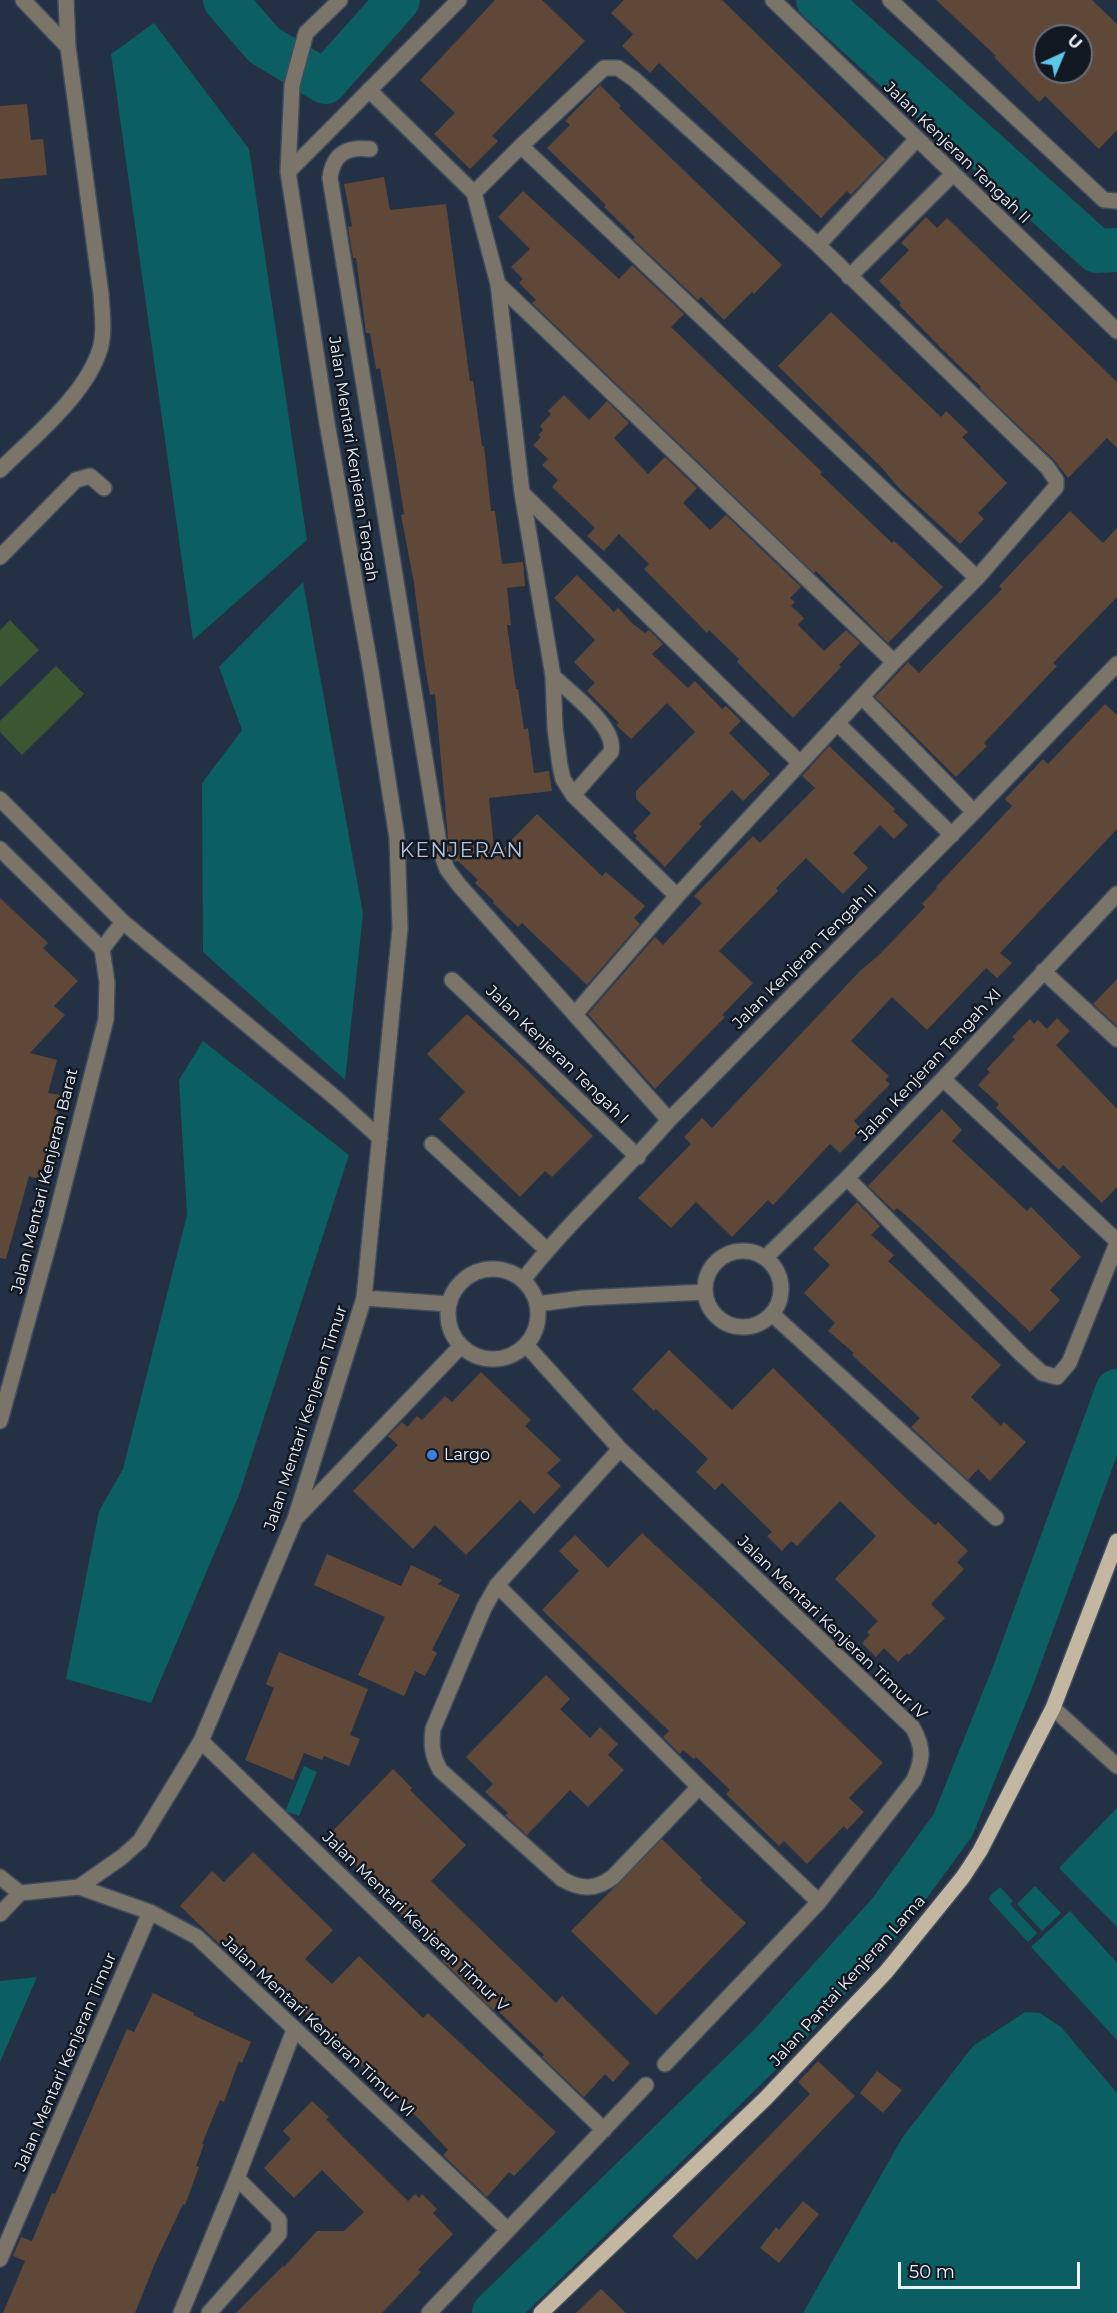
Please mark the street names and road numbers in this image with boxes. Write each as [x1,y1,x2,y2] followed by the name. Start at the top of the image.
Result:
[880,78,1034,228] street label: Jalan Kenjeran Tengah II
[324,335,382,583] street label: Jalan Mentari Kenjeran Tengah
[729,881,881,1033] street label: Jalan Kenjeran Tengah II
[482,982,632,1128] street label: Jalan Kenjeran Tengah I
[854,985,1006,1145] street label: Jalan Kenjeran Tengah XI
[8,1066,82,1296] street label: Jalan Mentari Kenjeran Barat
[260,1303,352,1533] street label: Jalan Mentari Kenjeran Timur
[733,1532,931,1724] street label: Jalan Mentari Kenjeran Timur IV
[318,1828,512,2016] street label: Jalan Mentari Kenjeran Timur V
[766,1892,930,2070] street label: Jalan Pantai Kenjeran Lama
[218,1933,418,2121] street label: Jalan Mentari Kenjeran Timur VI
[11,1950,121,2174] street label: Jalan Mentari Kenjeran Timur

